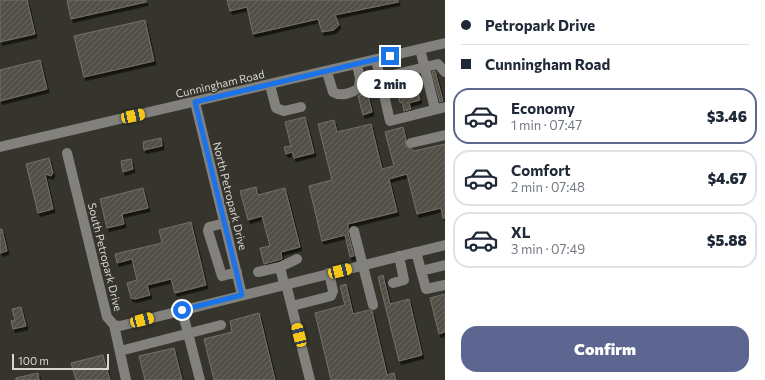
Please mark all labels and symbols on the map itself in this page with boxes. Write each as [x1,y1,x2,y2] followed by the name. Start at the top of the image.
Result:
[381,47,399,65] route end
[174,67,266,100] street label: Cunningham Road
[357,70,423,98] callout: 2 min
[120,108,146,124] car
[211,140,250,252] street label: North Petropark Drive
[86,201,125,313] street label: South Petropark Drive
[327,262,353,280] car
[173,301,191,319] route start
[129,311,155,329] car
[290,322,308,348] car
[12,352,109,371] scale bar

